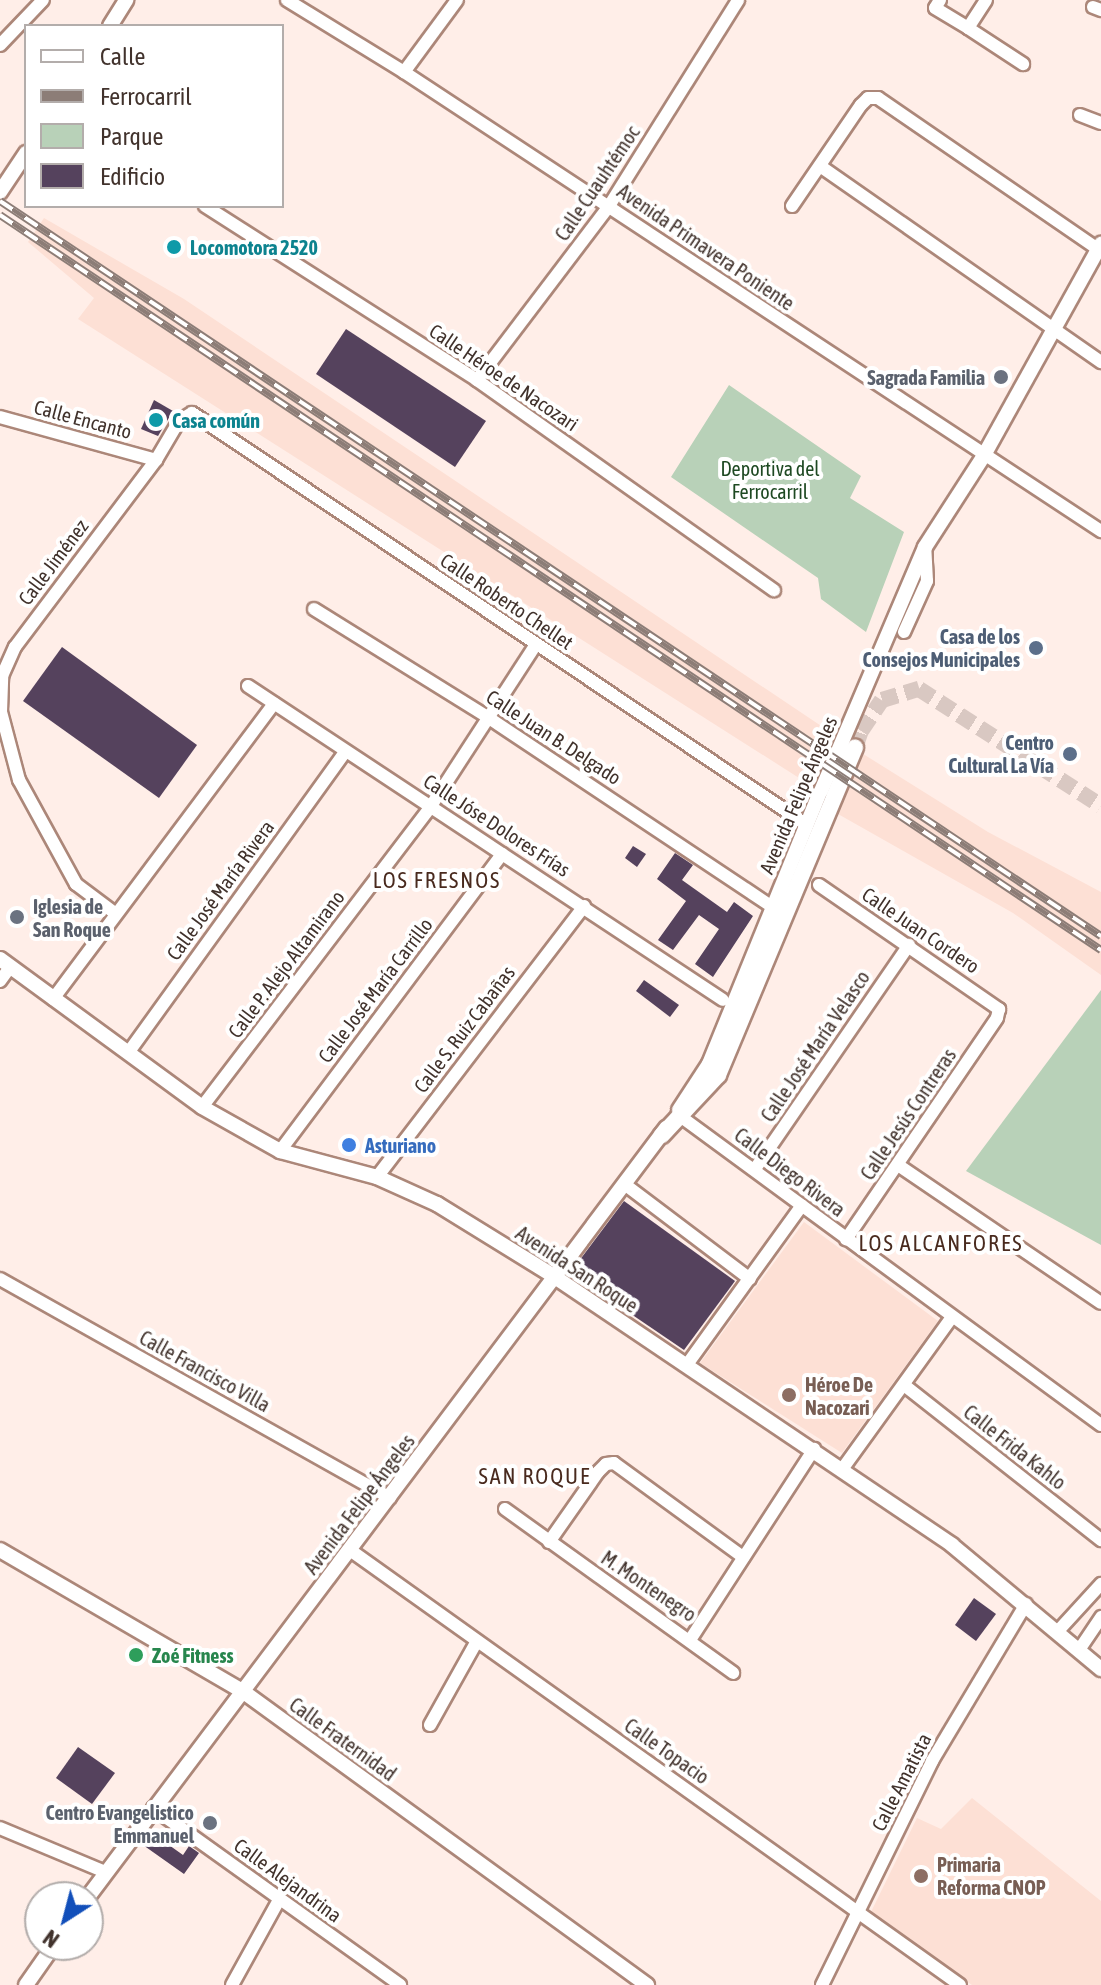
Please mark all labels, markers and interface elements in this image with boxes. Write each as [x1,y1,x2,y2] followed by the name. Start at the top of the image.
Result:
[24,24,284,208] legend
[100,43,145,70] text: Calle
[100,83,192,110] text: Ferrocarril
[550,121,644,245] street label: Calle Cuauhtémoc
[100,123,163,150] text: Parque
[100,163,165,190] text: Edificio
[613,179,799,315] street label: Avenida Primavera Poniente
[190,235,318,259] place label: Locomotora 2520
[165,238,183,256] marker: Locomotora 2520
[425,318,583,436] street label: Calle Héroe de Nacozari
[867,365,985,389] place label: Sagrada Familia
[992,368,1010,386] marker: Sagrada Familia
[32,394,134,444] street label: Calle Encanto
[172,408,260,432] place label: Casa común
[147,411,165,429] marker: Casa común
[720,456,820,503] park label: Deportiva del Ferrocarril
[13,514,93,610] street label: Calle Jiménez
[436,548,578,654] street label: Calle Roberto Chellet
[863,624,1020,671] place label: Casa de los Consejos Municipales
[1027,639,1045,657] marker: Casa de los Consejos Municipales
[482,685,626,789] street label: Calle Juan B. Delgado
[754,713,842,877] street label: Avenida Felipe Ángeles
[948,730,1054,777] place label: Centro Cultural La Vía
[1061,745,1079,763] marker: Centro Cultural La Vía
[419,769,575,881] street label: Calle Jóse Dolores Frías
[161,815,279,965] street label: Calle José María Rivera
[373,868,501,894] district label: LOS FRESNOS
[858,882,984,978] street label: Calle Juan Cordero
[223,886,349,1042] street label: Calle P. Alejo Altamirano
[33,894,111,941] place label: Iglesia de San Roque
[8,908,26,926] marker: Iglesia de San Roque
[313,913,437,1067] street label: Calle José María Carrillo
[409,961,519,1097] street label: Calle S. Ruiz Cabañas
[756,966,874,1126] street label: Calle José María Velasco
[855,1044,961,1184] street label: Calle Jesús Contreras
[730,1123,850,1221] street label: Calle Diego Rivera
[365,1133,436,1157] place label: Asturiano
[340,1136,358,1154] marker: Asturiano
[512,1221,642,1317] street label: Avenida San Roque
[858,1231,1024,1257] district label: LOS ALCANFORES
[136,1325,274,1417] street label: Calle Francisco Villa
[805,1372,873,1419] place label: Héroe De Nacozari
[780,1386,798,1404] marker: Héroe De Nacozari
[959,1400,1071,1494] street label: Calle Frida Kahlo
[299,1429,419,1579] street label: Avenida Felipe Ángeles
[479,1464,591,1490] district label: SAN ROQUE
[597,1545,701,1627] street label: M. Montenegro
[152,1643,234,1667] place label: Zoé Fitness
[127,1646,145,1664] marker: Zoé Fitness
[285,1692,401,1786] street label: Calle Fraternidad
[620,1713,714,1789] street label: Calle Topacio
[866,1729,936,1835] street label: Calle Amatista
[45,1800,194,1847] place label: Centro Evangelistico Emmanuel
[201,1814,219,1832] marker: Centro Evangelistico Emmanuel
[230,1833,346,1927] street label: Calle Alejandrina
[937,1852,1046,1899] place label: Primaria Reforma CNOP
[912,1867,930,1885] marker: Primaria Reforma CNOP
[24,1881,104,1961] north arrow
[38,1924,64,1953] text: N

